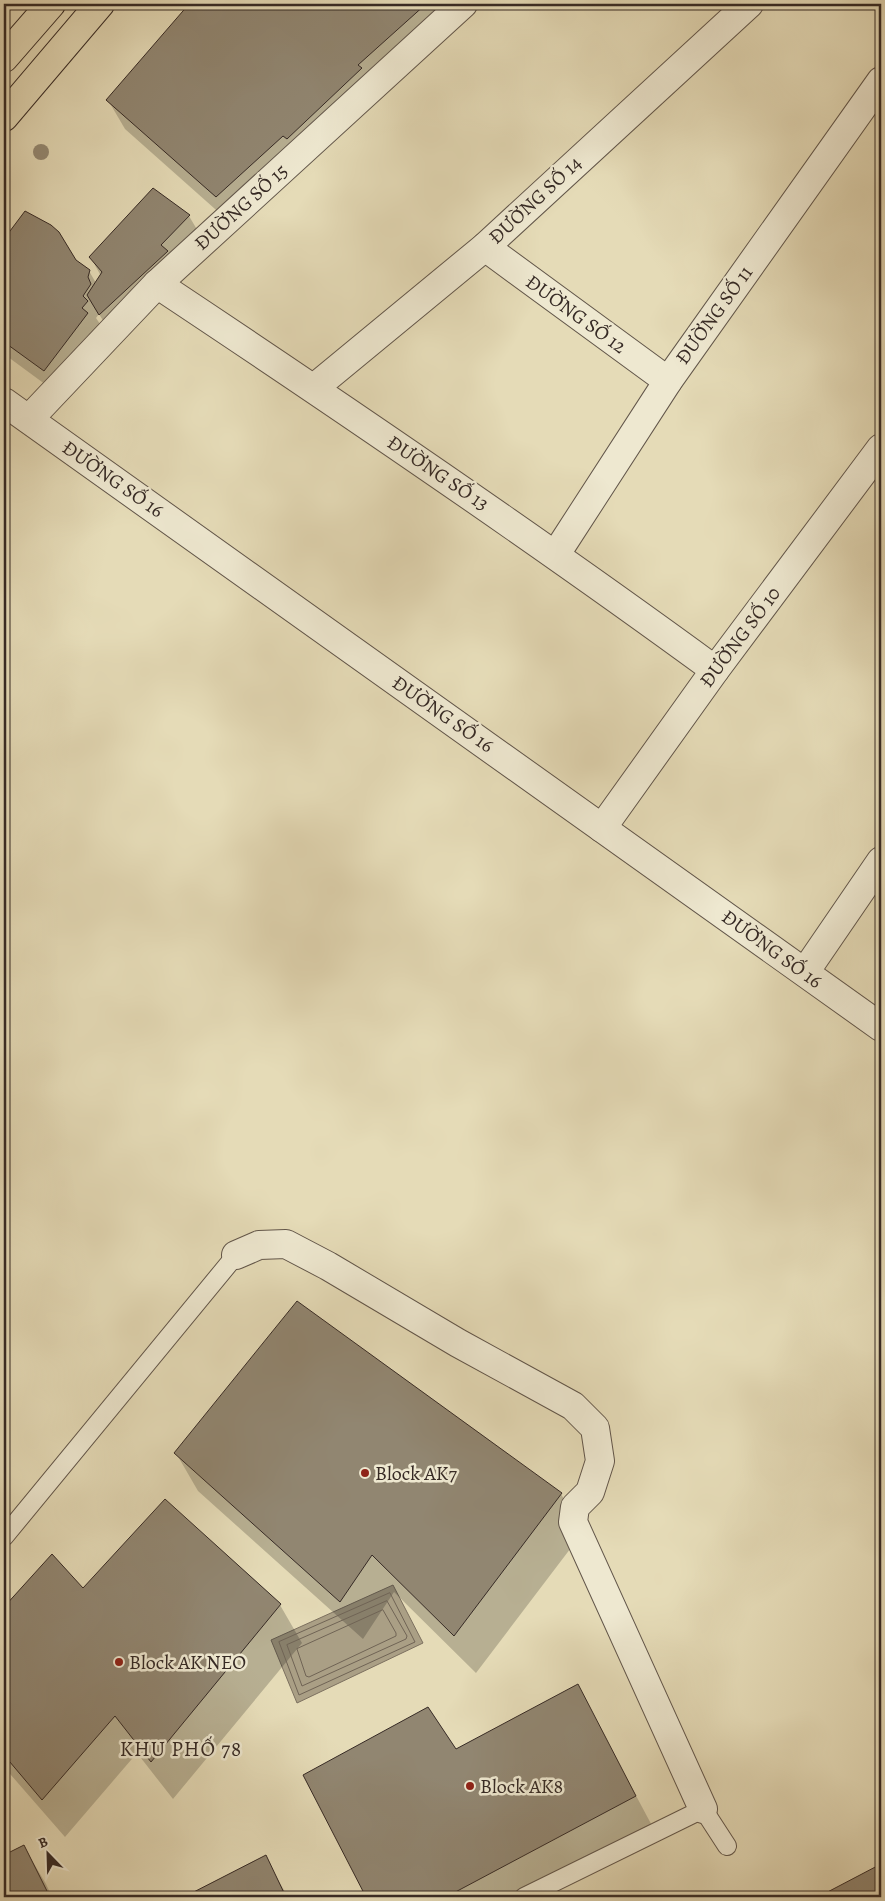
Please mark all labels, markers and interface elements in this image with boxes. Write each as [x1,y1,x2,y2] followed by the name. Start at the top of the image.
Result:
[483,150,587,250] street label: ĐƯỜNG SỐ 14
[188,158,294,256] street label: ĐƯỜNG SỐ 15
[669,260,759,370] street label: ĐƯỜNG SỐ 11
[520,268,632,360] street label: ĐƯỜNG SỐ 12
[382,429,494,517] street label: ĐƯỜNG SỐ 13
[57,434,169,524] street label: ĐƯỜNG SỐ 16
[693,581,787,693] street label: ĐƯỜNG SỐ 10
[387,669,499,759] street label: ĐƯỜNG SỐ 16
[716,903,828,995] street label: ĐƯỜNG SỐ 16
[375,1460,457,1487] place label: Block AK7
[359,1467,371,1479] marker: Block AK7
[129,1649,246,1676] place label: Block AK NEO
[113,1656,125,1668] marker: Block AK NEO
[120,1735,242,1763] district label: KHU PHỐ 78
[480,1773,563,1800] place label: Block AK8
[464,1780,476,1792] marker: Block AK8
[22,1828,72,1878] north arrow
[35,1832,51,1853] text: B

